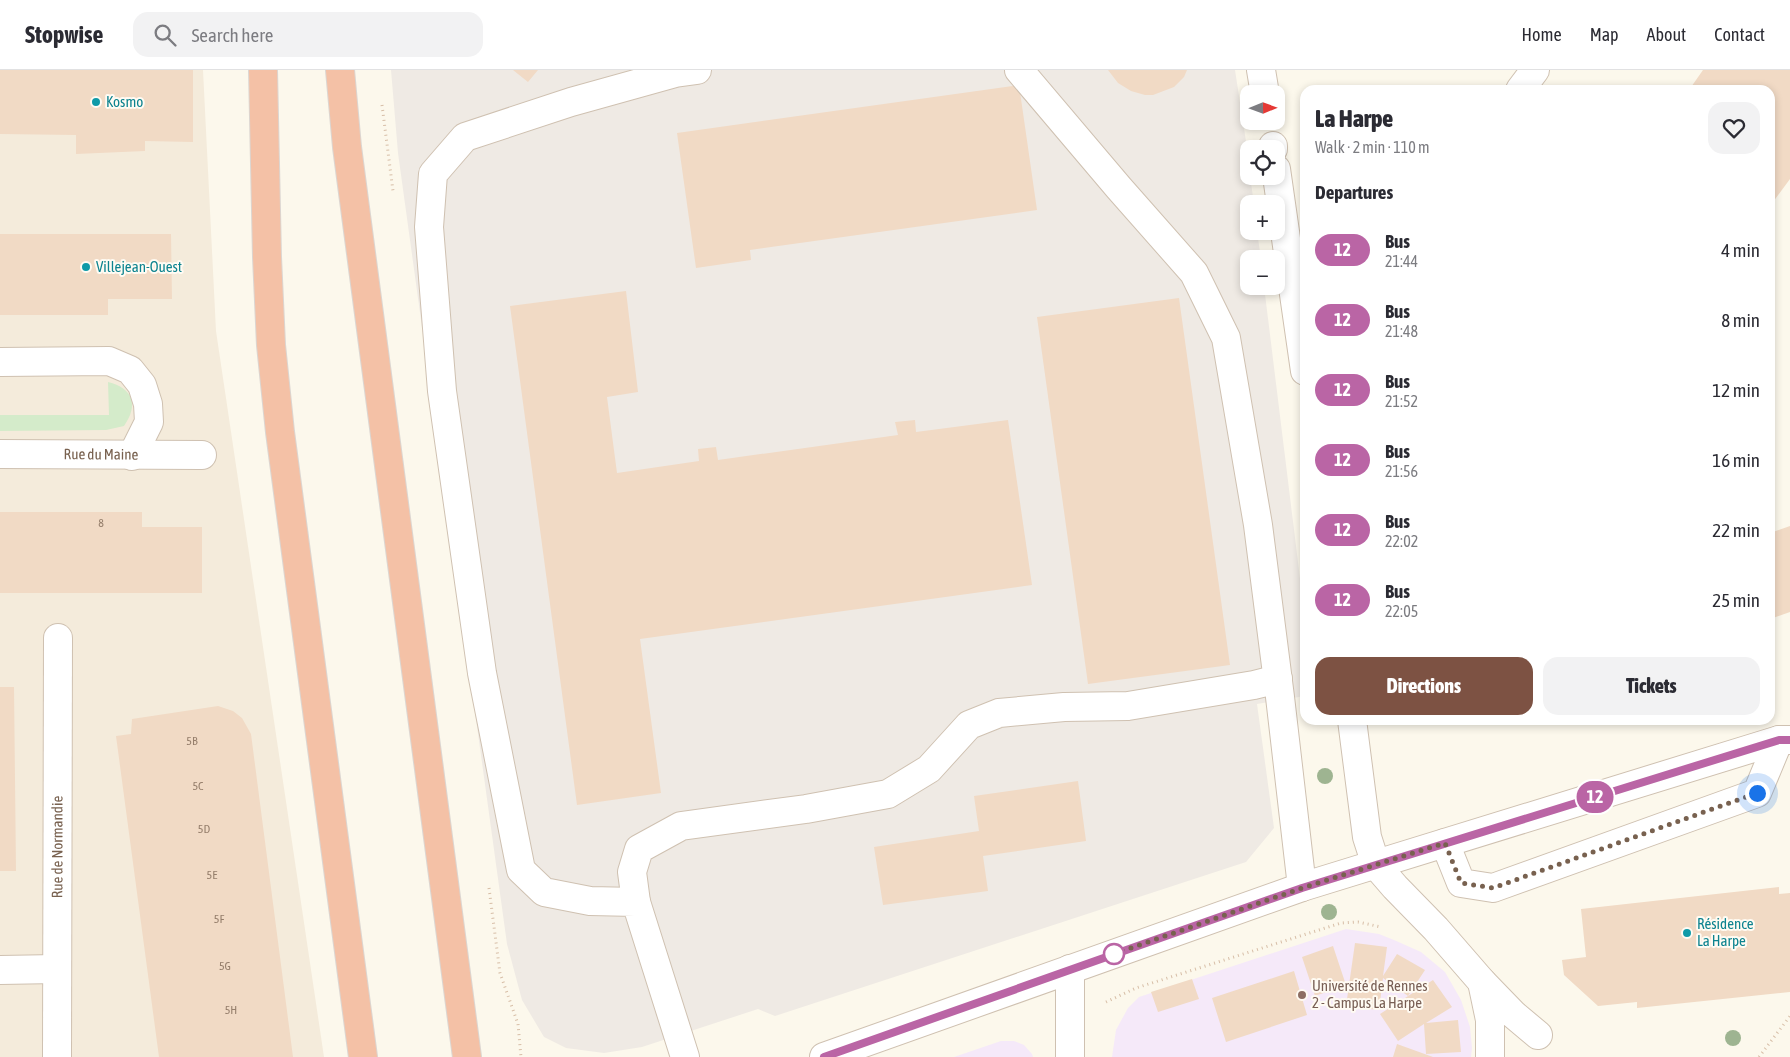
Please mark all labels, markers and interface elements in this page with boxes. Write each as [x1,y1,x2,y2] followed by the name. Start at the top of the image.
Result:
[133,12,483,57] search box
[25,21,103,48] text: Stopwise
[151,21,179,49] icon: search
[191,24,273,46] text: Search here
[1522,24,1562,45] text: Home
[1590,24,1619,45] text: Map
[1647,24,1686,45] text: About
[1714,24,1765,45] text: Contact
[1240,85,1285,130] north arrow
[1240,85,1285,295] map controls
[106,93,143,110] place label: Kosmo
[90,96,102,108] marker: Kosmo
[1708,102,1760,154] button: heart
[1315,105,1393,132] text: La Harpe
[1315,138,1429,156] text: Walk · 2 min · 110 m
[1240,140,1285,185] button: locate
[1315,181,1393,203] text: Departures
[1240,195,1285,240] button: +
[1385,230,1410,252] text: Bus
[1334,239,1351,260] text: 12
[1721,239,1760,261] text: 4 min
[1240,250,1285,295] button: −
[1385,252,1418,270] text: 21:44
[96,258,182,275] place label: Villejean-Ouest
[80,261,92,273] marker: Villejean-Ouest
[1385,300,1410,322] text: Bus
[1334,309,1351,330] text: 12
[1721,309,1760,331] text: 8 min
[1385,322,1418,340] text: 21:48
[1385,370,1410,392] text: Bus
[1334,379,1351,400] text: 12
[1712,379,1760,401] text: 12 min
[1385,392,1418,410] text: 21:52
[1385,440,1410,462] text: Bus
[64,445,139,463] street label: Rue du Maine
[1334,449,1351,470] text: 12
[1712,449,1760,471] text: 16 min
[1385,462,1418,480] text: 21:56
[1385,510,1410,532] text: Bus
[98,516,104,530] house number: 8
[1334,519,1351,540] text: 12
[1712,519,1760,541] text: 22 min
[1385,532,1418,550] text: 22:02
[1385,580,1410,602] text: Bus
[1334,589,1351,610] text: 12
[1712,589,1760,611] text: 25 min
[1385,602,1418,620] text: 22:05
[1315,657,1533,715] button: Directions
[1543,657,1760,715] button: Tickets
[186,734,198,748] house number: 5B
[192,779,204,793] house number: 5C
[1572,781,1618,813] line badge: 12
[1745,781,1770,806] your location
[1587,786,1603,807] text: 12
[48,796,66,898] street label: Rue de Normandie
[198,822,210,836] house number: 5D
[207,868,217,882] house number: 5E
[214,912,224,926] house number: 5F
[1697,915,1754,949] place label: Résidence La Harpe
[1681,927,1693,939] marker: Résidence La Harpe
[1103,943,1125,965] unlabelled marker
[219,959,231,973] house number: 5G
[1312,977,1428,1011] place label: Université de Rennes 2 - Campus La Harpe
[1296,989,1308,1001] marker: Université de Rennes 2 - Campus La Harpe
[225,1003,237,1017] house number: 5H

